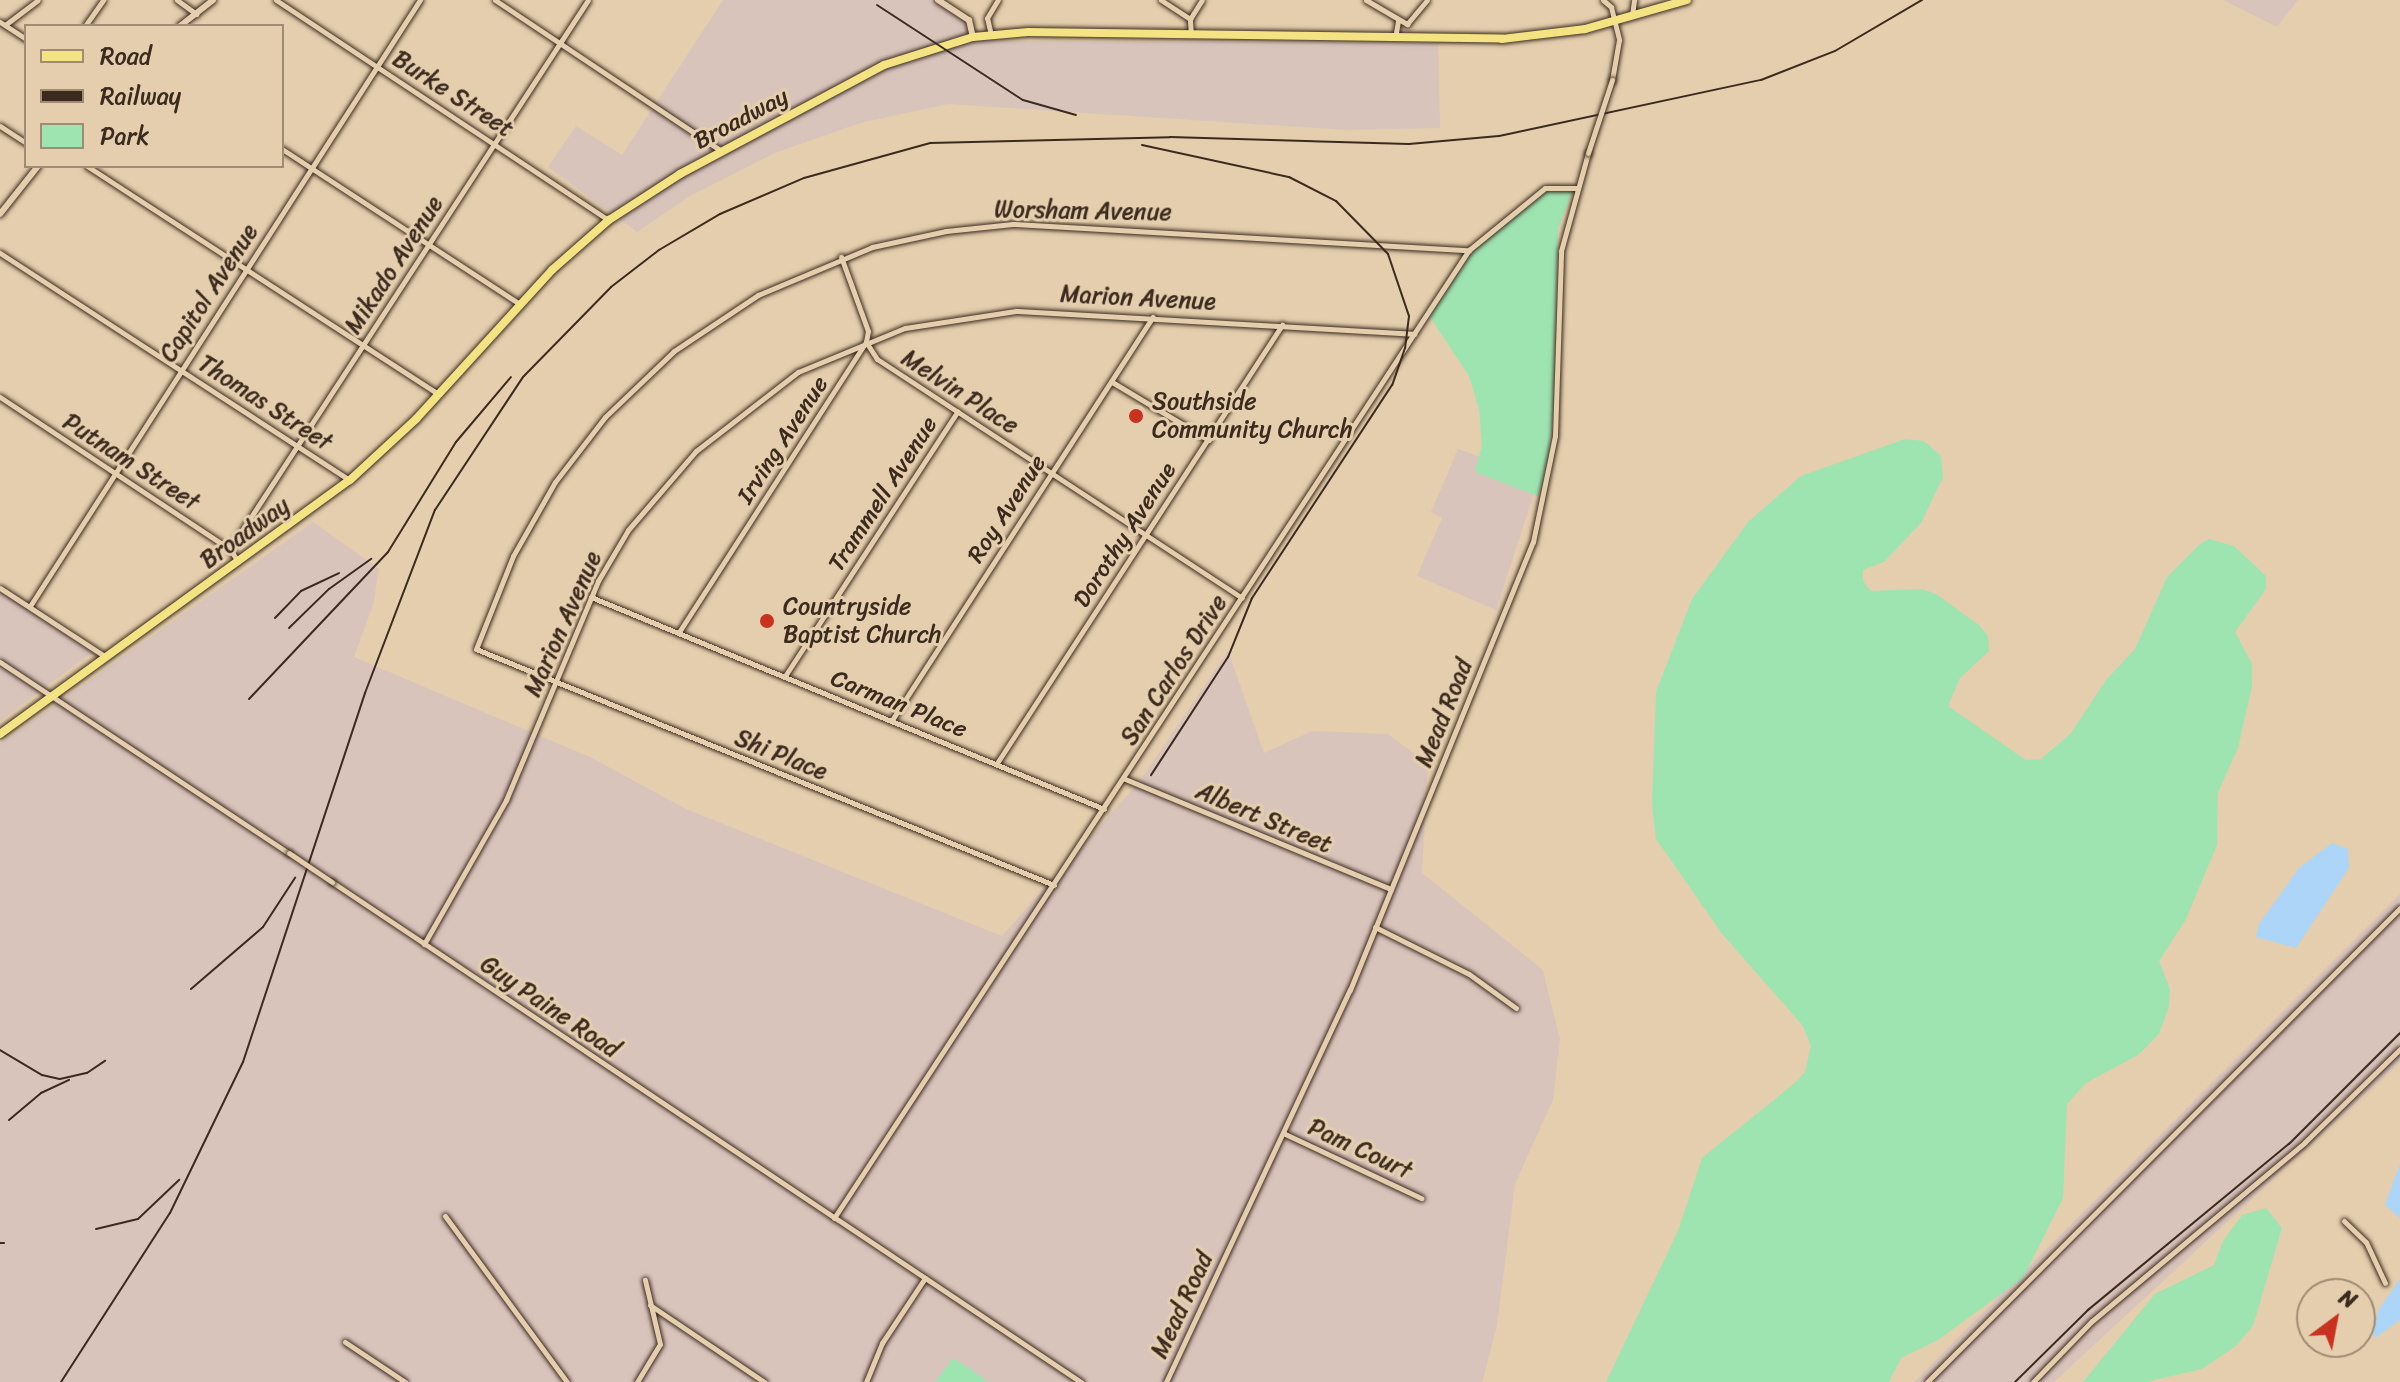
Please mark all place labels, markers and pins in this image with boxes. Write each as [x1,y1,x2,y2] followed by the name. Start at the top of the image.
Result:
[1152,388,1353,444] place label: Southside Community Church
[1127,407,1145,425] marker: Southside Community Church
[783,593,941,649] place label: Countryside Baptist Church
[758,612,776,630] marker: Countryside Baptist Church

